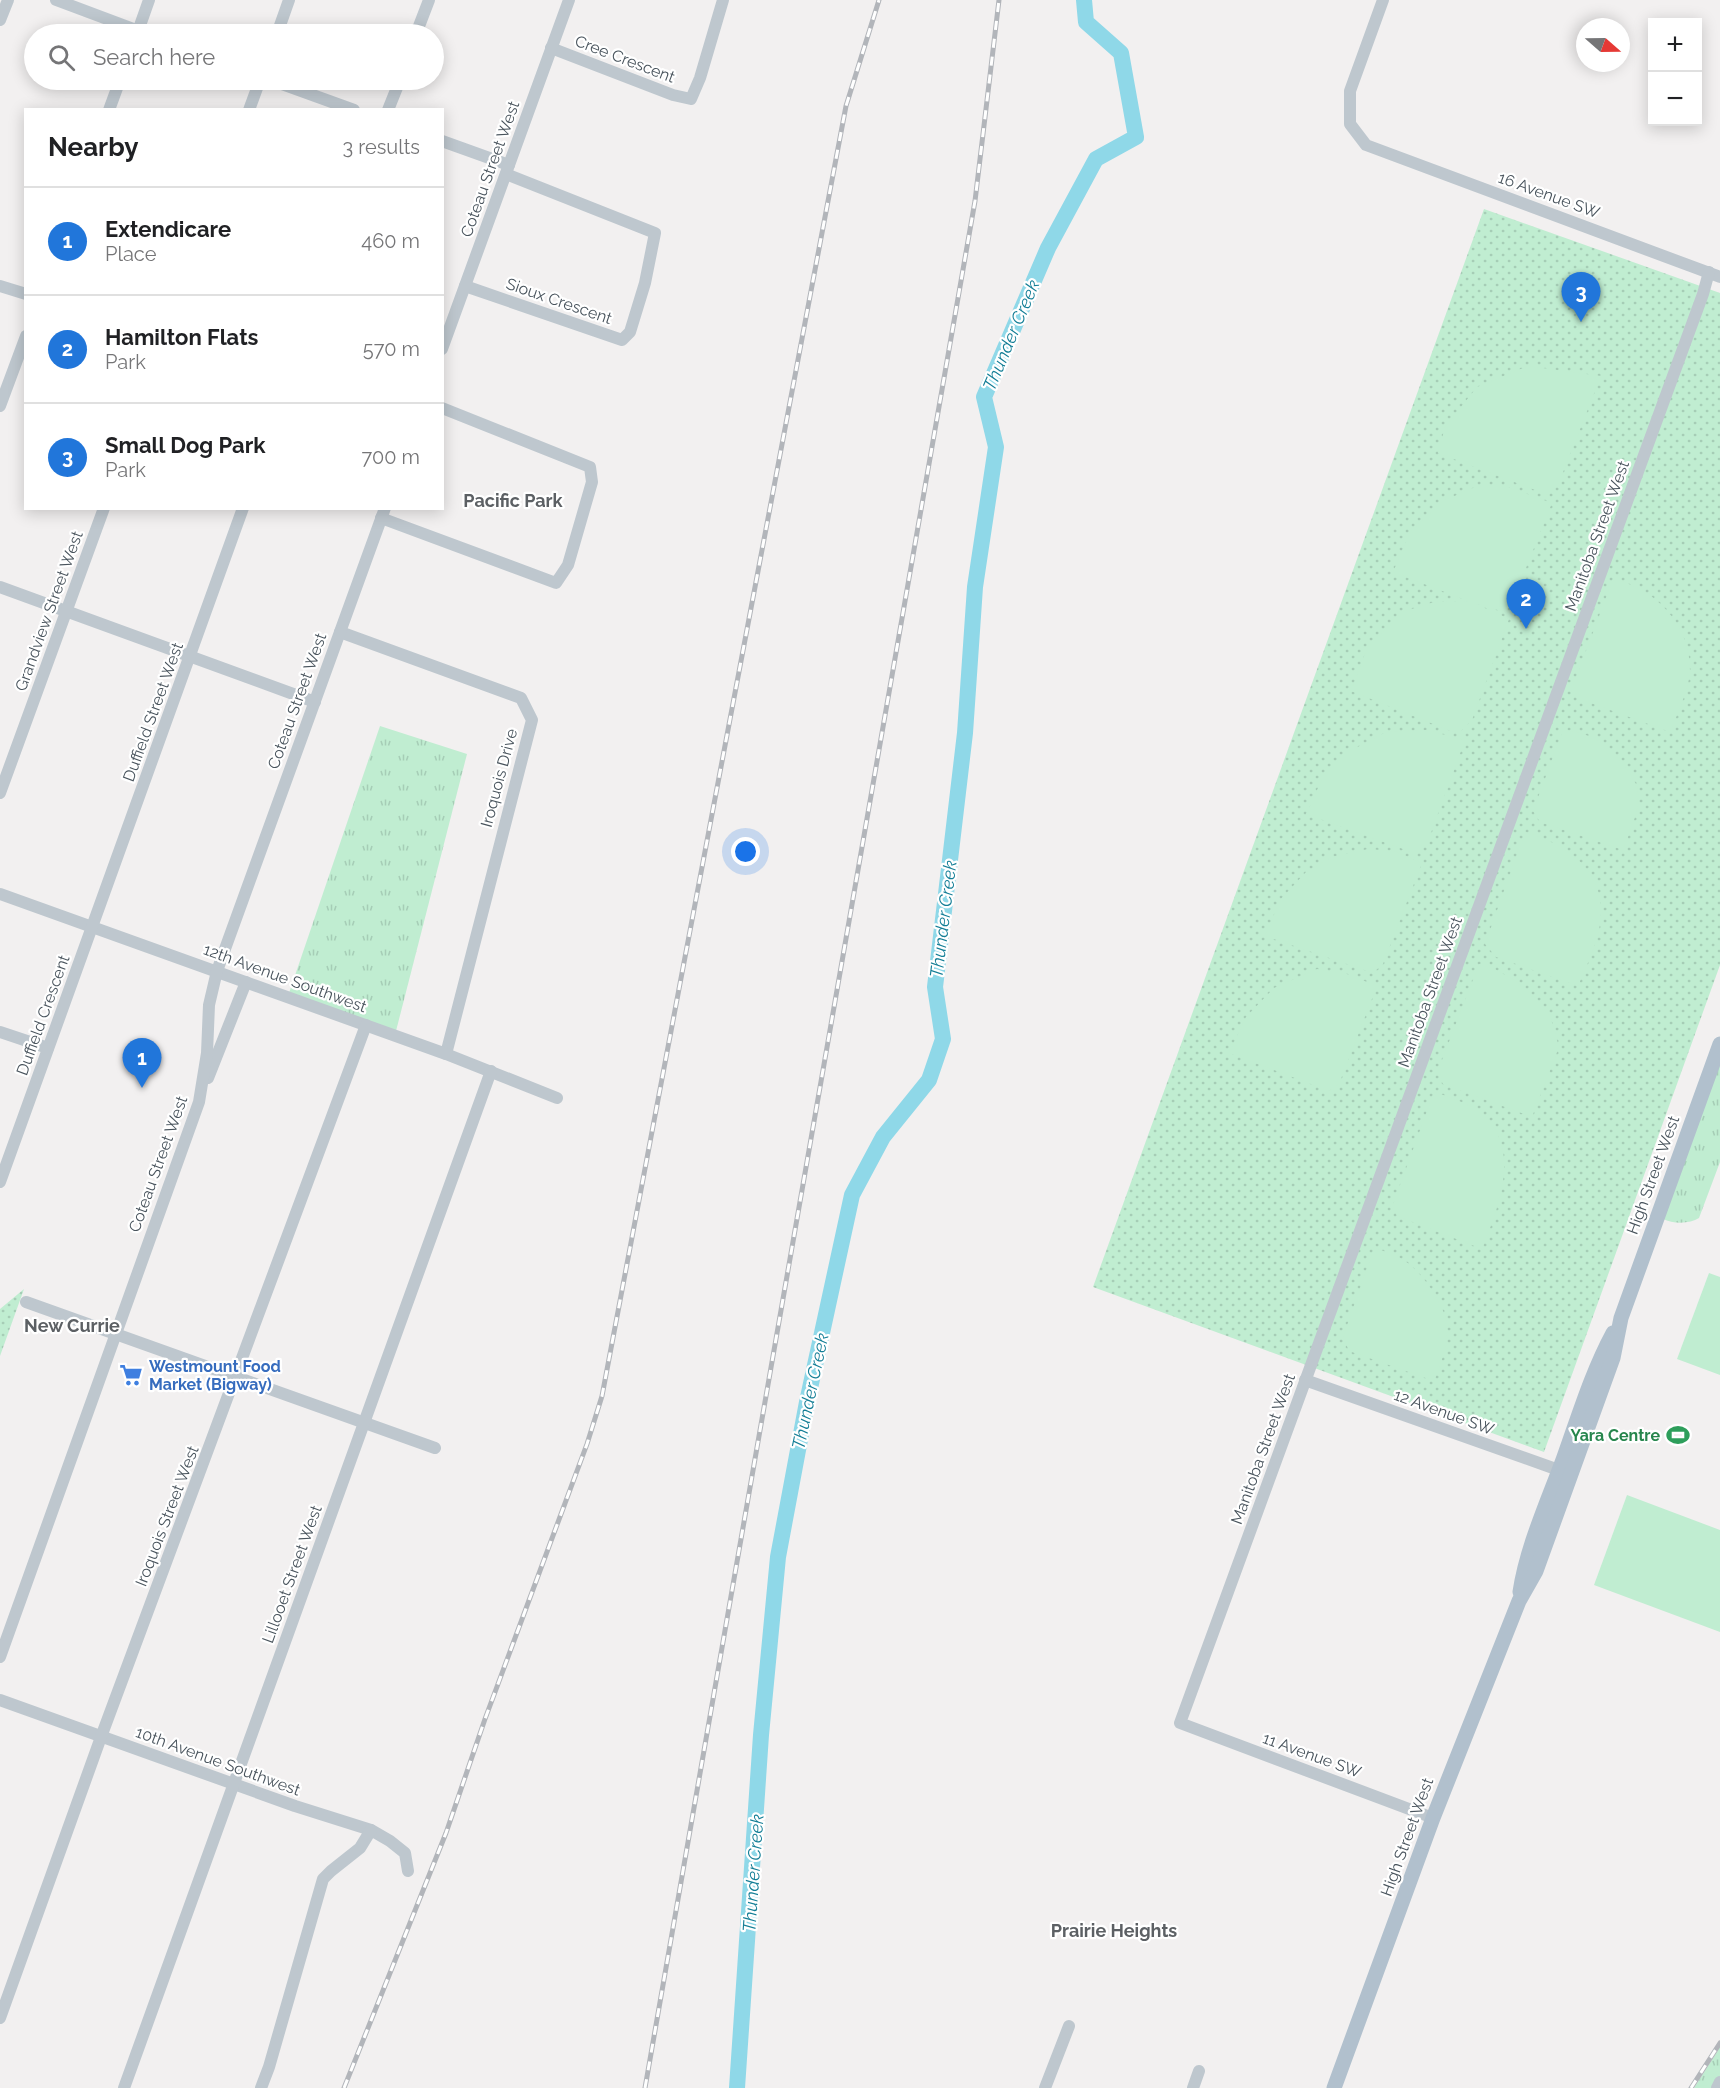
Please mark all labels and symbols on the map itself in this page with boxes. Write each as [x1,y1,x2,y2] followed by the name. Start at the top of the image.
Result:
[1576,18,1630,72] north arrow
[572,31,678,87] street label: Cree Crescent
[457,98,524,240] street label: Coteau Street West
[1496,168,1603,222] street label: 16 Avenue SW
[1562,272,1600,322] pin: 3
[504,274,615,328] street label: Sioux Crescent
[978,276,1044,393] water label: Thunder Creek
[1561,457,1633,614] street label: Manitoba Street West
[463,490,564,511] district label: Pacific Park
[11,528,87,694] street label: Grandview Street West
[1506,580,1546,629] pin: 2
[264,630,331,772] street label: Coteau Street West
[119,639,187,784] street label: Duffield Street West
[477,727,521,829] street label: Iroquois Drive
[731,837,760,866] your location
[925,859,961,979] water label: Thunder Creek
[1394,913,1466,1070] street label: Manitoba Street West
[201,940,370,1017] street label: 12th Avenue Southwest
[12,952,74,1078] street label: Duffield Crescent
[122,1038,162,1088] pin: 1
[125,1093,192,1235] street label: Coteau Street West
[1623,1113,1683,1237] street label: High Street West
[24,1315,120,1336] district label: New Currie
[787,1331,833,1451] water label: Thunder Creek
[149,1357,281,1394] place label: Westmount Food Market (Bigway)
[118,1362,144,1388] supermarket icon: Westmount Food Market (Bigway)
[1227,1370,1299,1527] street label: Manitoba Street West
[1391,1385,1497,1439] street label: 12 Avenue SW
[1665,1422,1691,1448] sports icon: Yara Centre
[1571,1426,1660,1445] place label: Yara Centre
[131,1442,203,1589] street label: Iroquois Street West
[258,1502,326,1646] street label: Lillooet Street West
[133,1722,303,1800] street label: 10th Avenue Southwest
[1260,1728,1364,1782] street label: 11 Avenue SW
[1377,1775,1437,1899] street label: High Street West
[738,1813,768,1933] water label: Thunder Creek
[1051,1920,1177,1941] district label: Prairie Heights

